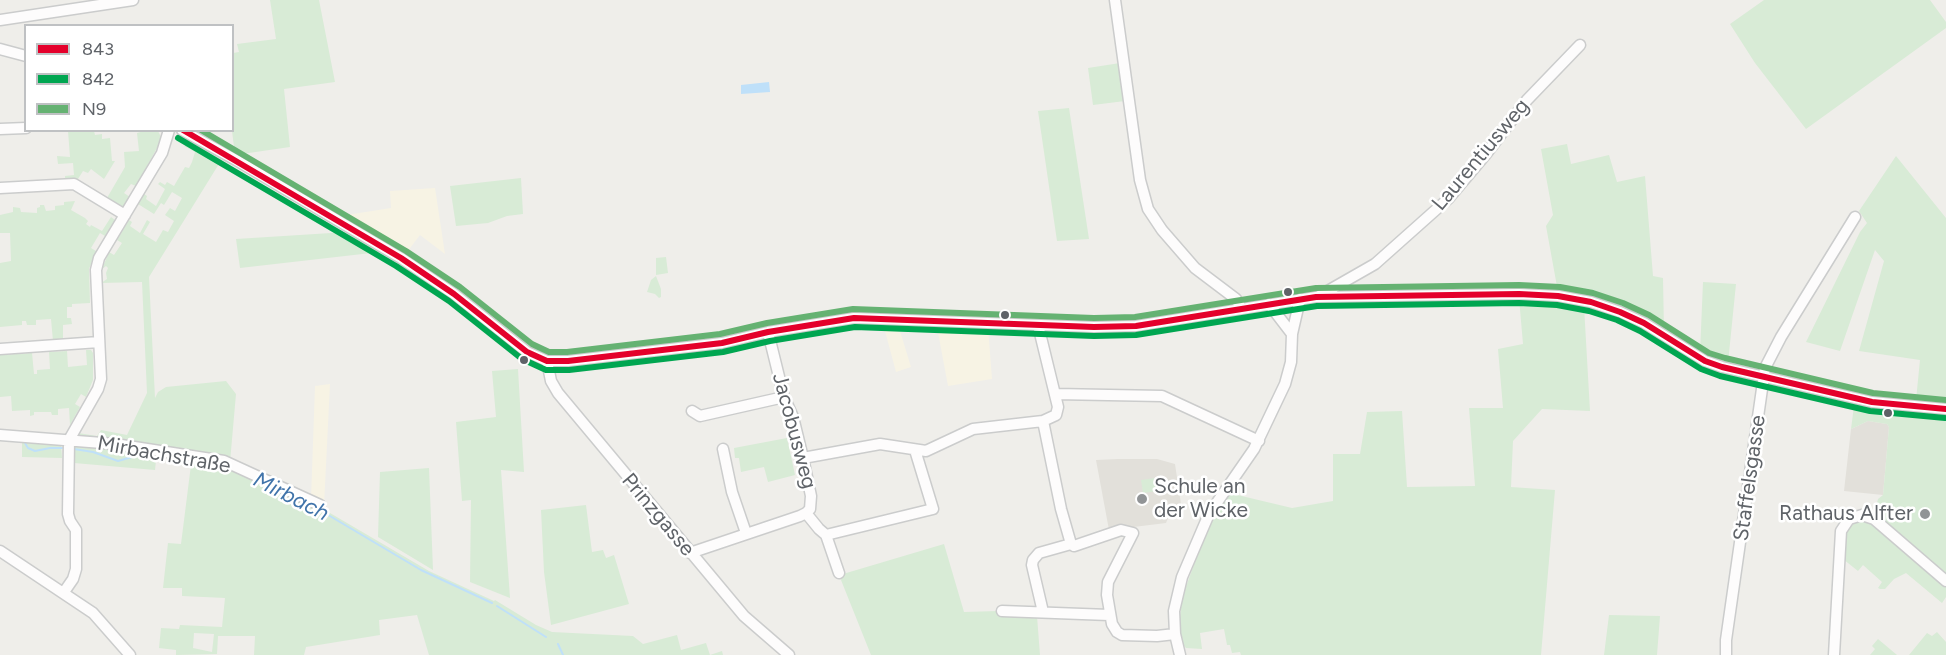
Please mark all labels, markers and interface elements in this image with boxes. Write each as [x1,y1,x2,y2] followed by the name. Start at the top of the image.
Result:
[24,24,234,132] legend
[82,38,114,60] text: 843
[82,68,114,90] text: 842
[1427,94,1535,216] street label: Laurentiusweg
[82,98,106,120] text: N9
[1282,286,1294,298] unlabelled marker
[999,309,1011,321] unlabelled marker
[518,354,530,366] unlabelled marker
[766,370,822,492] street label: Jacobusweg
[1882,407,1894,419] unlabelled marker
[1729,413,1771,543] street label: Staffelsgasse
[95,431,233,479] street label: Mirbachstraße
[249,467,333,527] water label: Mirbach
[616,469,700,561] street label: Prinzgasse
[1154,474,1248,524] place label: Schule an der Wicke
[1135,492,1149,506] marker: Schule an der Wicke
[1779,501,1913,527] place label: Rathaus Alfter
[1918,507,1932,521] marker: Rathaus Alfter

